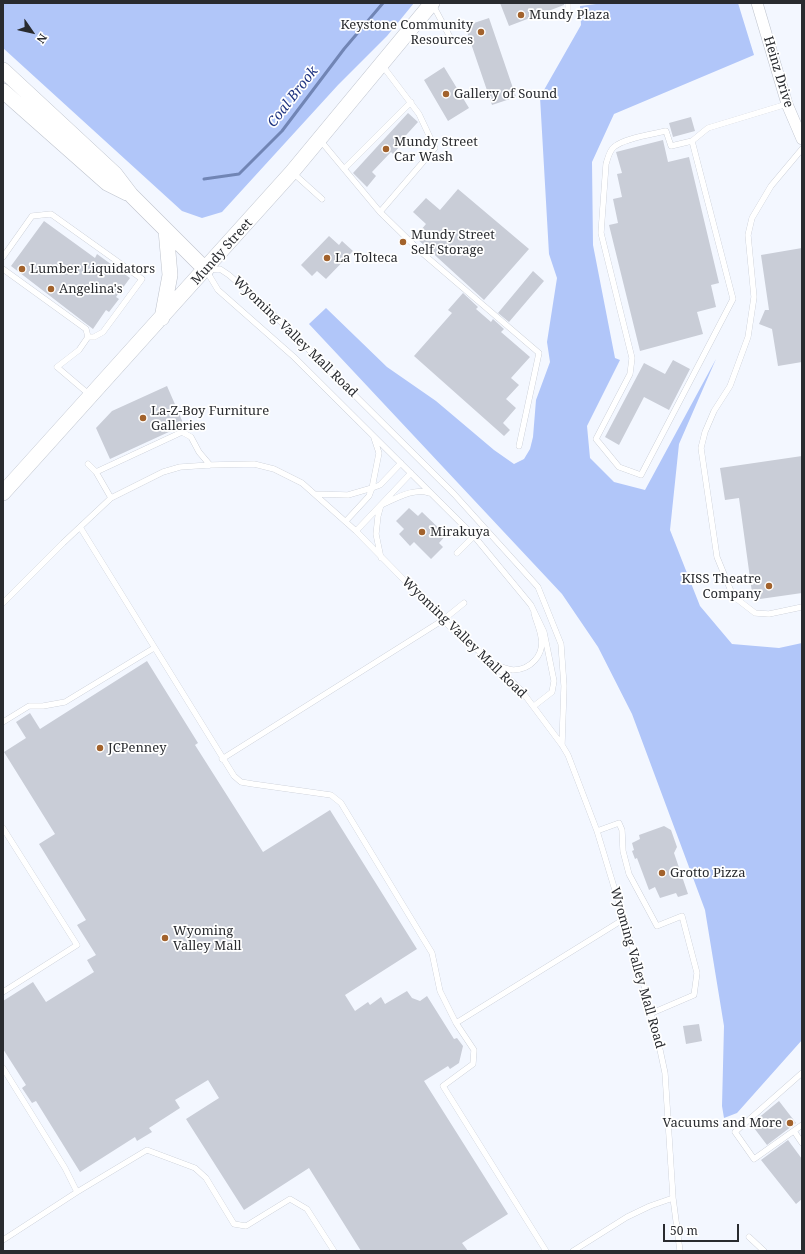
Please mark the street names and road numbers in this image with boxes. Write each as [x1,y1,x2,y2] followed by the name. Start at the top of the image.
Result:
[760,34,796,110] street label: Heinz Drive
[188,216,256,288] street label: Mundy Street
[230,273,360,401] street label: Wyoming Valley Mall Road
[399,574,529,702] street label: Wyoming Valley Mall Road
[606,886,668,1050] street label: Wyoming Valley Mall Road

